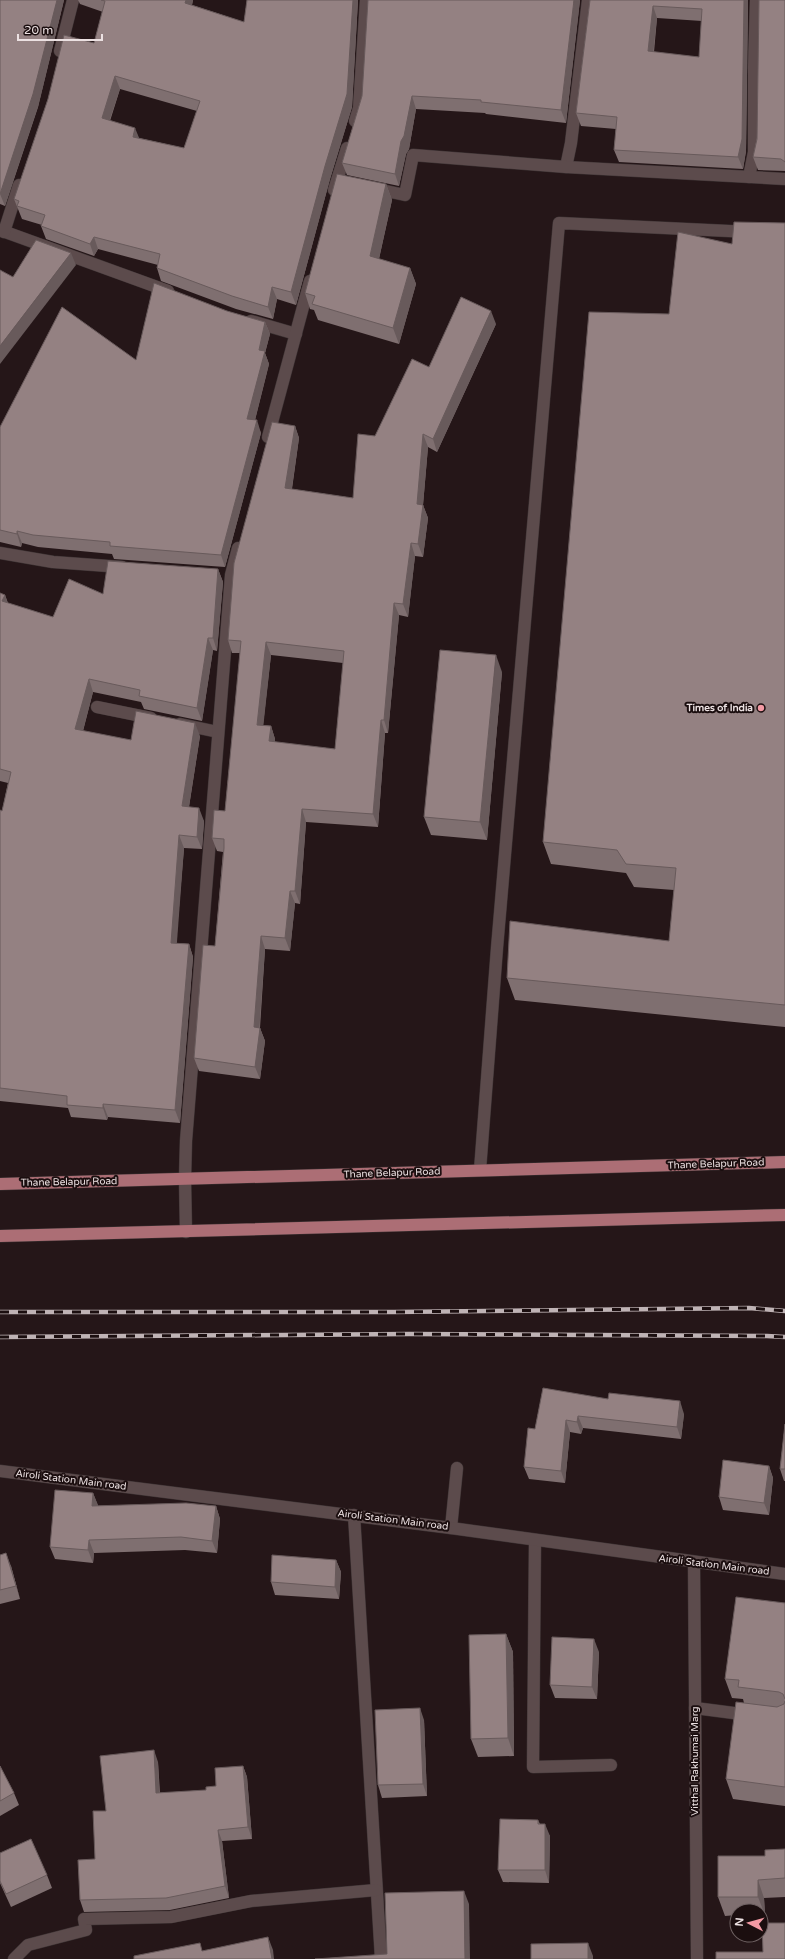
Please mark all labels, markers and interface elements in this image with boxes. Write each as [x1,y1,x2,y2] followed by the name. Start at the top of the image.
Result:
[18,16,102,42] scale bar
[24,23,53,37] text: 20 m
[686,702,753,714] place label: Times of India
[756,703,766,713] marker: Times of India
[667,1156,765,1172] street label: Thane Belapur Road
[343,1165,441,1181] street label: Thane Belapur Road
[21,1175,117,1189] street label: Thane Belapur Road
[15,1467,127,1493] street label: Airoli Station Main road
[337,1507,449,1533] street label: Airoli Station Main road
[658,1552,770,1578] street label: Airoli Station Main road
[689,1706,701,1816] street label: Vitthal Rakhumai Marg
[729,1903,769,1943] north arrow
[733,1917,746,1927] text: N

